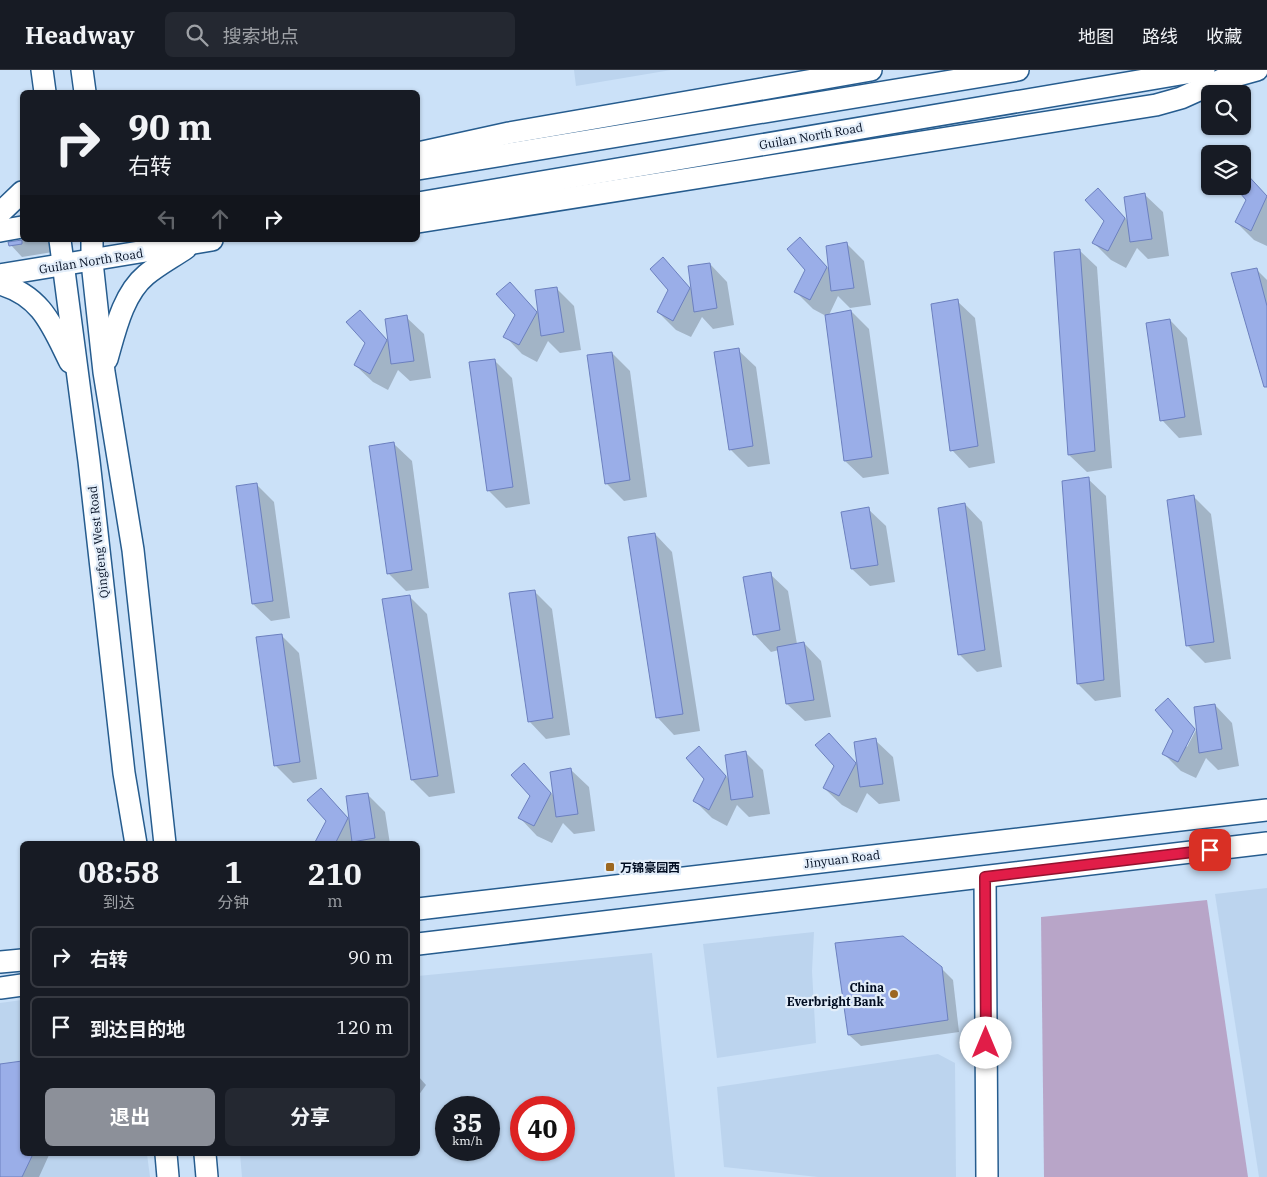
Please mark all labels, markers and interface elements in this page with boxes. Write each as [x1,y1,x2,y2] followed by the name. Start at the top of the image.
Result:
[165,12,515,57] search box
[25,19,135,51] text: Headway
[183,21,211,49] icon: search
[223,24,299,48] text: 搜索地点
[1078,25,1114,48] text: 地图
[1142,25,1178,48] text: 路线
[1206,25,1242,48] text: 收藏
[1201,85,1251,195] map controls
[1201,85,1251,135] button: search
[128,104,212,150] text: 90 m
[45,110,110,175] icon: right
[758,119,864,153] street label: Guilan North Road
[1201,145,1251,195] button: layers
[128,151,172,180] text: 右转
[153,205,181,233] icon: left
[206,205,234,233] icon: ahead
[259,205,287,233] icon: right
[38,245,144,277] street label: Guilan North Road
[85,485,111,599] street label: Qingfeng West Road
[1189,829,1231,871] pin
[1196,836,1224,864] icon: arrive
[803,847,881,871] street label: Jinyuan Road
[78,852,159,891] text: 08:58
[225,852,243,891] text: 1
[308,854,362,893] text: 210
[620,860,680,875] place label: 万锦豪园西
[604,861,616,873] marker: 万锦豪园西
[327,891,342,911] text: m
[103,892,135,912] text: 到达
[218,892,250,912] text: 分钟
[47,943,75,971] icon: right
[348,945,393,969] text: 90 m
[90,947,128,971] text: 右转
[787,980,885,1009] place label: China Everbright Bank
[888,988,900,1000] marker: China Everbright Bank
[47,1013,75,1041] icon: arrive
[336,1015,393,1039] text: 120 m
[959,1016,1011,1068] position arrow
[90,1017,185,1041] text: 到达目的地
[45,1088,215,1146] button: 退出
[225,1088,395,1146] button: 分享
[510,1096,575,1161] speed limit sign: 40
[452,1106,483,1139] text: 35
[452,1133,483,1148] text: km/h

